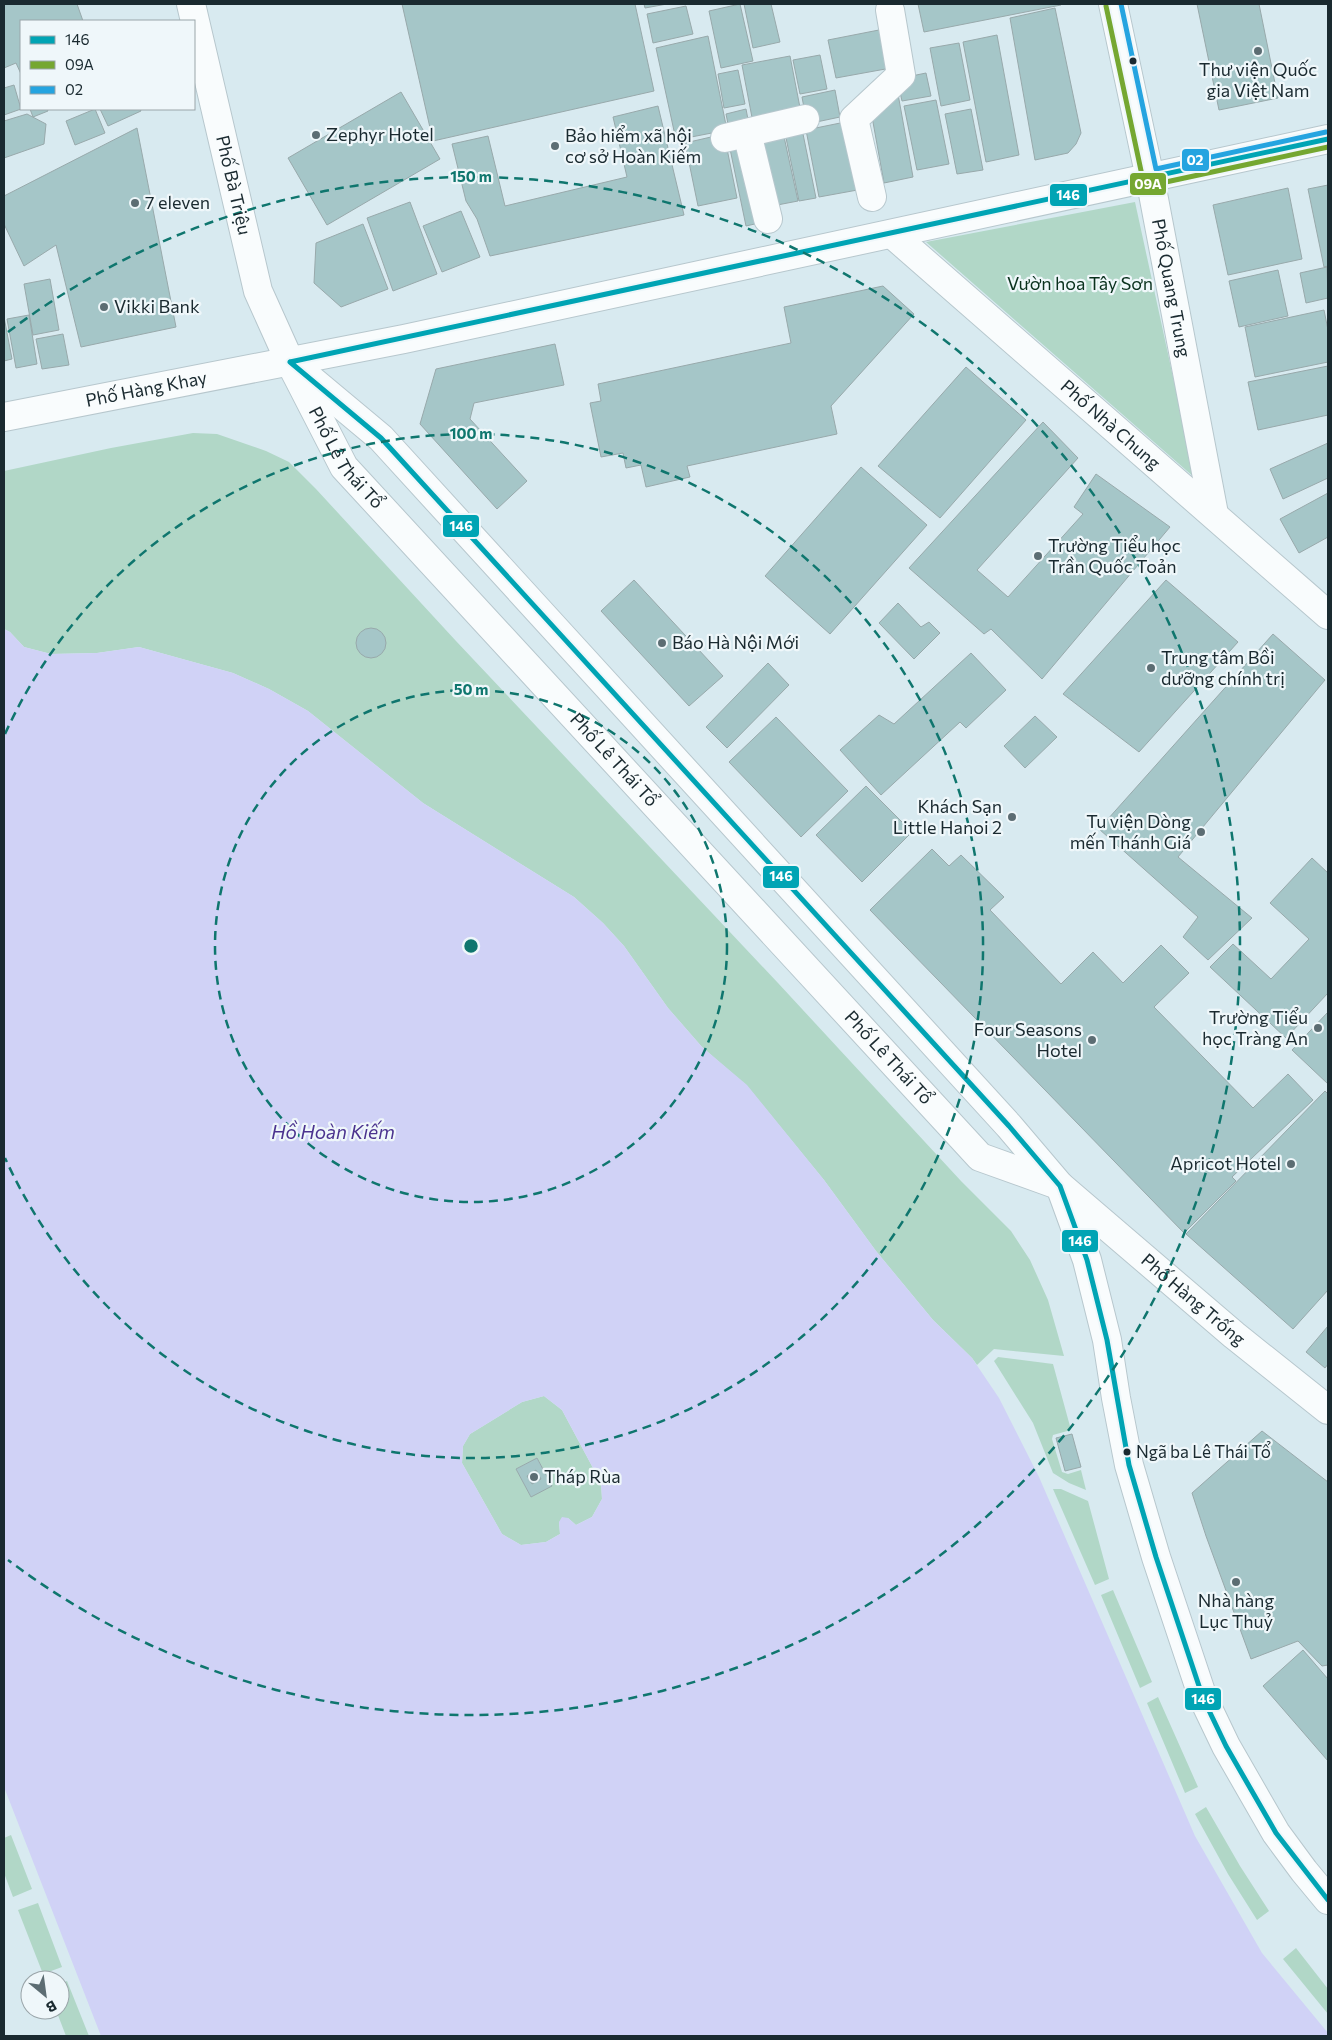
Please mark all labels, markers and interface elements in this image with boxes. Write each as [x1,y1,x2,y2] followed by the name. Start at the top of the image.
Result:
[20,20,195,110] legend
[65,30,90,48] text: 146
[1252,45,1264,57] marker: Thư viện Quốc gia Việt Nam
[65,55,94,73] text: 09A
[1128,56,1138,66] unlabelled marker
[1199,58,1317,101] place label: Thư viện Quốc gia Việt Nam
[65,80,83,98] text: 02
[326,123,434,145] place label: Zephyr Hotel
[565,124,701,167] place label: Bảo hiểm xã hội cơ sở Hoàn Kiếm
[310,129,322,141] marker: Zephyr Hotel
[212,133,257,237] street label: Phố Bà Triệu
[549,140,561,152] marker: Bảo hiểm xã hội cơ sở Hoàn Kiếm
[1181,148,1210,172] line badge: 02
[1186,151,1204,168] text: 02
[450,167,492,185] text: 150 m
[1129,172,1167,196] line badge: 09A
[1134,175,1162,192] text: 09A
[1049,183,1088,207] line badge: 146
[1056,186,1080,203] text: 146
[145,191,210,213] place label: 7 eleven
[129,197,141,209] marker: 7 eleven
[1148,217,1196,359] street label: Phố Quang Trung
[1007,272,1153,294] park label: Vườn hoa Tây Sơn
[114,295,200,317] place label: Vikki Bank
[98,301,110,313] marker: Vikki Bank
[84,366,209,411] street label: Phố Hàng Khay
[1057,375,1166,474] street label: Phố Nhà Chung
[305,403,389,513] street label: Phố Lê Thái Tổ
[450,424,492,442] text: 100 m
[442,514,480,538] line badge: 146
[449,517,473,534] text: 146
[1048,534,1181,577] place label: Trường Tiểu học Trần Quốc Toản
[1032,550,1044,562] marker: Trường Tiểu học Trần Quốc Toản
[672,631,799,653] place label: Báo Hà Nội Mới
[656,637,668,649] marker: Báo Hà Nội Mới
[1161,646,1285,689] place label: Trung tâm Bồi dưỡng chính trị
[1145,662,1157,674] marker: Trung tâm Bồi dưỡng chính trị
[454,680,488,698] text: 50 m
[566,708,663,811] street label: Phố Lê Thái Tổ
[893,795,1002,838] place label: Khách Sạn Little Hanoi 2
[1070,810,1191,853] place label: Tu viện Dòng mến Thánh Giá
[1006,811,1018,823] marker: Khách Sạn Little Hanoi 2
[1195,826,1207,838] marker: Tu viện Dòng mến Thánh Giá
[762,865,800,889] line badge: 146
[769,867,793,884] text: 146
[462,937,480,955] centre of rings
[841,1006,938,1109] street label: Phố Lê Thái Tổ
[1202,1006,1308,1049] place label: Trường Tiểu học Tràng An
[974,1018,1082,1061] place label: Four Seasons Hotel
[1312,1022,1324,1034] marker: Trường Tiểu học Tràng An
[1086,1034,1098,1046] marker: Four Seasons Hotel
[271,1120,395,1143] water label: Hồ Hoàn Kiếm
[1170,1152,1281,1174] place label: Apricot Hotel
[1285,1158,1297,1170] marker: Apricot Hotel
[1061,1229,1099,1253] line badge: 146
[1068,1232,1092,1249] text: 146
[1137,1248,1250,1350] street label: Phố Hàng Trống
[1136,1441,1271,1462] place label: Ngã ba Lê Thái Tổ
[1122,1447,1132,1457] marker: Ngã ba Lê Thái Tổ
[544,1465,621,1487] place label: Tháp Rùa
[528,1471,540,1483] marker: Tháp Rùa
[1230,1576,1242,1588] marker: Nhà hàng Lục Thuỷ
[1198,1589,1274,1632] place label: Nhà hàng Lục Thuỷ
[1184,1687,1222,1711] line badge: 146
[1191,1690,1215,1707] text: 146
[20,1970,70,2020] north arrow
[43,1997,60,2016] text: B

